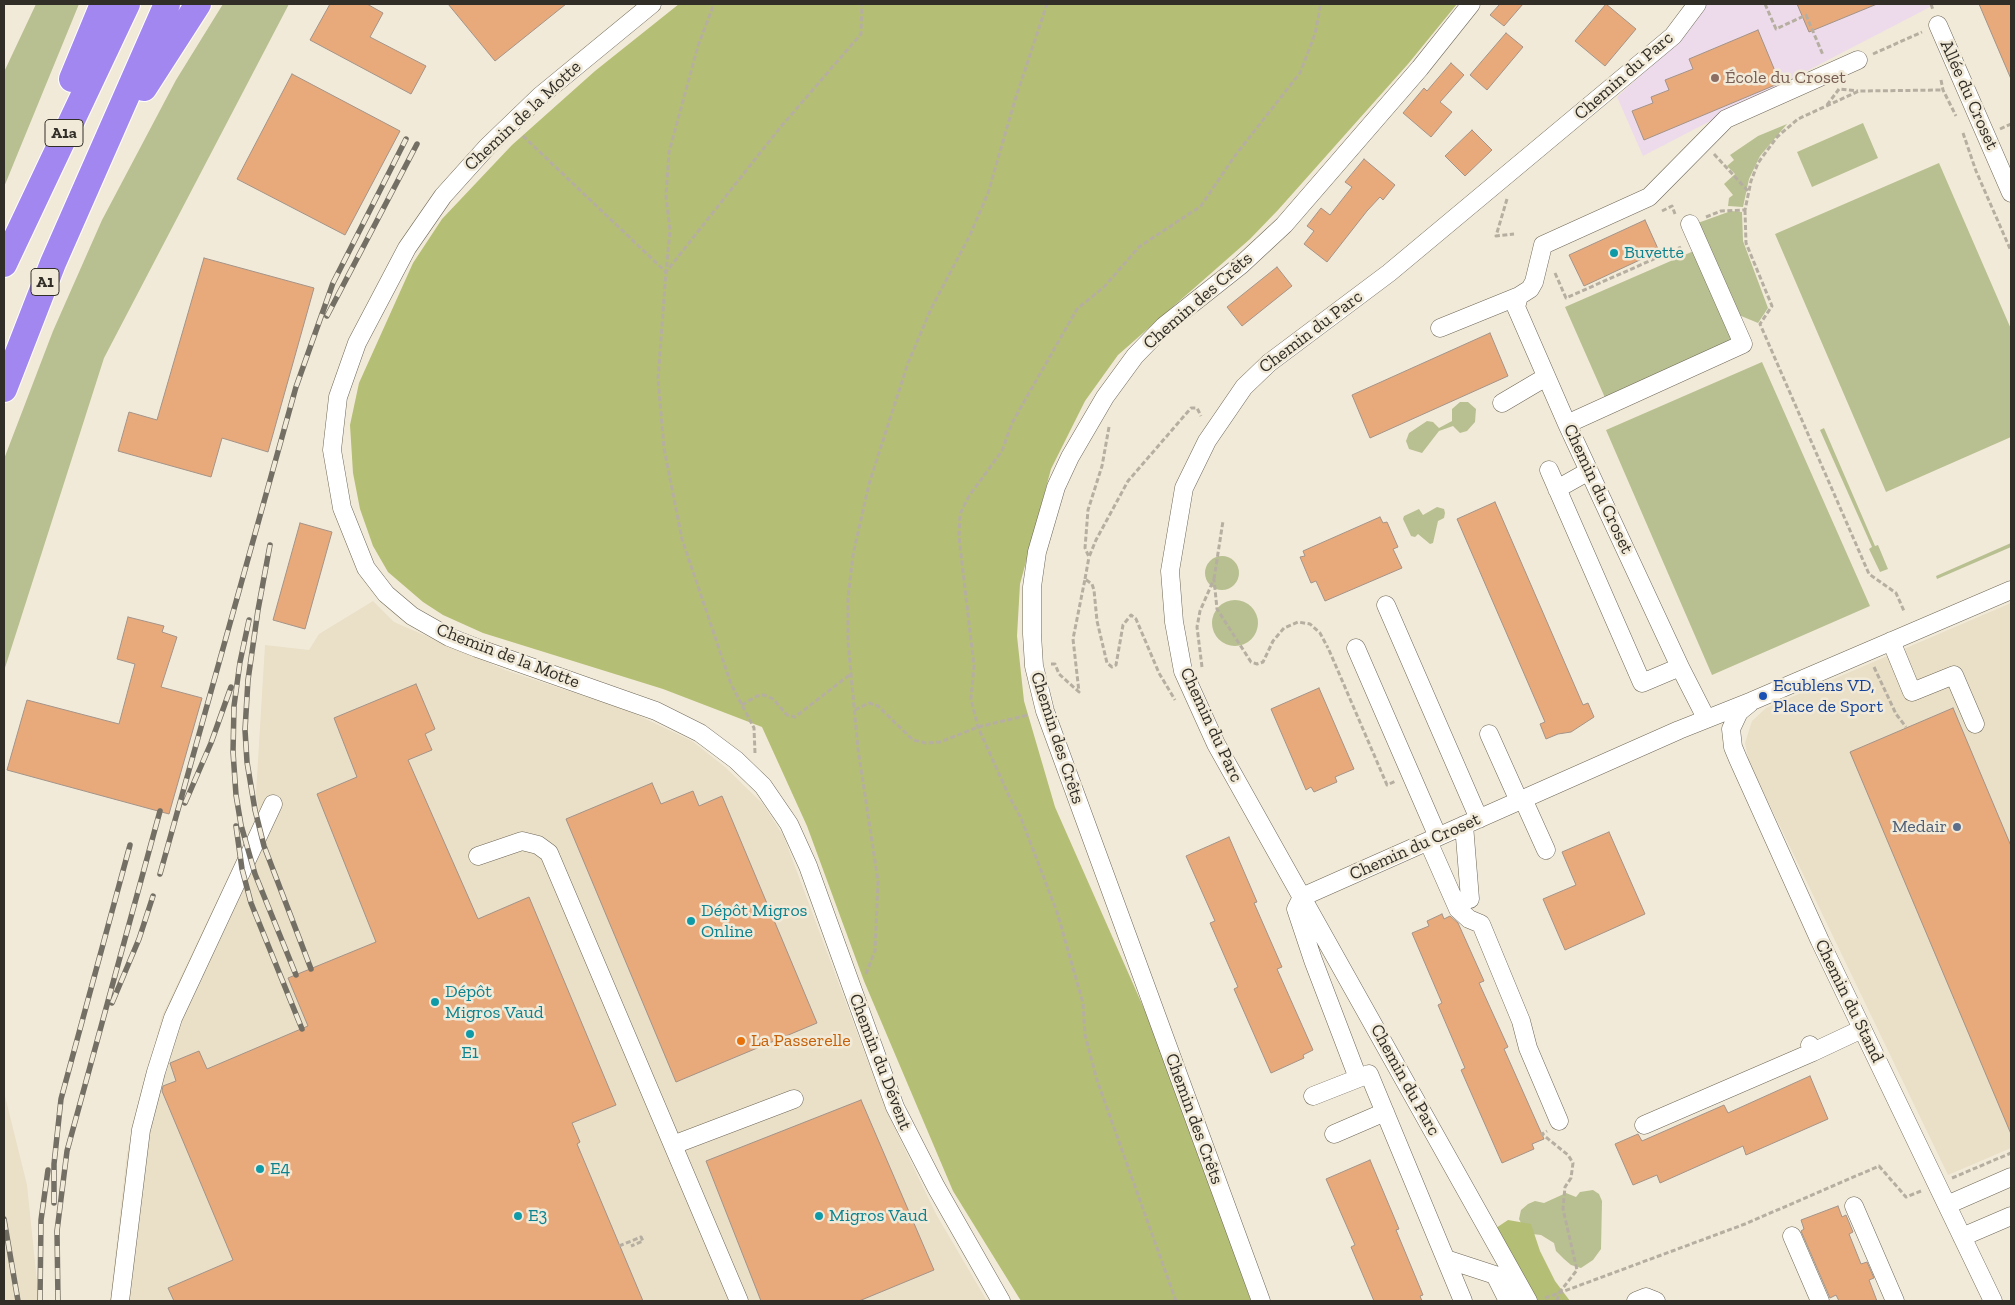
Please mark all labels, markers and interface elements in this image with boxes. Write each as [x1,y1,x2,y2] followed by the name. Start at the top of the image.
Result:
[1570,27,1678,125] street label: Chemin du Parc
[1935,37,2003,153] street label: Allée du Croset
[460,56,586,176] street label: Chemin de la Motte
[1725,67,1846,89] place label: École du Croset
[1709,72,1721,84] marker: École du Croset
[45,120,83,146] road number: A1a
[1624,242,1684,264] place label: Buvette
[1608,247,1620,259] marker: Buvette
[1139,248,1257,354] street label: Chemin des Crêts
[31,268,59,296] road number: A1
[1255,286,1367,378] street label: Chemin du Parc
[1558,421,1638,557] street label: Chemin du Croset
[433,619,583,693] street label: Chemin de la Motte
[1175,664,1247,786] street label: Chemin du Parc
[1025,669,1089,807] street label: Chemin des Crêts
[1773,675,1883,718] place label: Ecublens VD, Place de Sport
[1757,690,1769,702] marker: Ecublens VD, Place de Sport
[1346,809,1484,885] street label: Chemin du Croset
[1892,816,1947,838] place label: Medair
[1951,821,1963,833] marker: Medair
[701,900,808,942] place label: Dépôt Migros Online
[685,915,697,927] marker: Dépôt Migros Online
[1810,936,1888,1066] street label: Chemin du Stand
[445,981,544,1024] place label: Dépôt Migros Vaud
[844,991,916,1133] street label: Chemin du Dévent
[429,996,441,1008] marker: Dépôt Migros Vaud
[1365,1021,1445,1139] street label: Chemin du Parc
[464,1028,476,1040] marker: E1
[751,1030,851,1052] place label: La Passerelle
[735,1035,747,1047] marker: La Passerelle
[461,1042,479,1064] place label: E1
[1160,1051,1228,1187] street label: Chemin des Crêts
[270,1158,290,1180] place label: E4
[254,1163,266,1175] marker: E4
[528,1205,547,1227] place label: E3
[829,1205,928,1227] place label: Migros Vaud
[512,1210,524,1222] marker: E3
[813,1210,825,1222] marker: Migros Vaud

